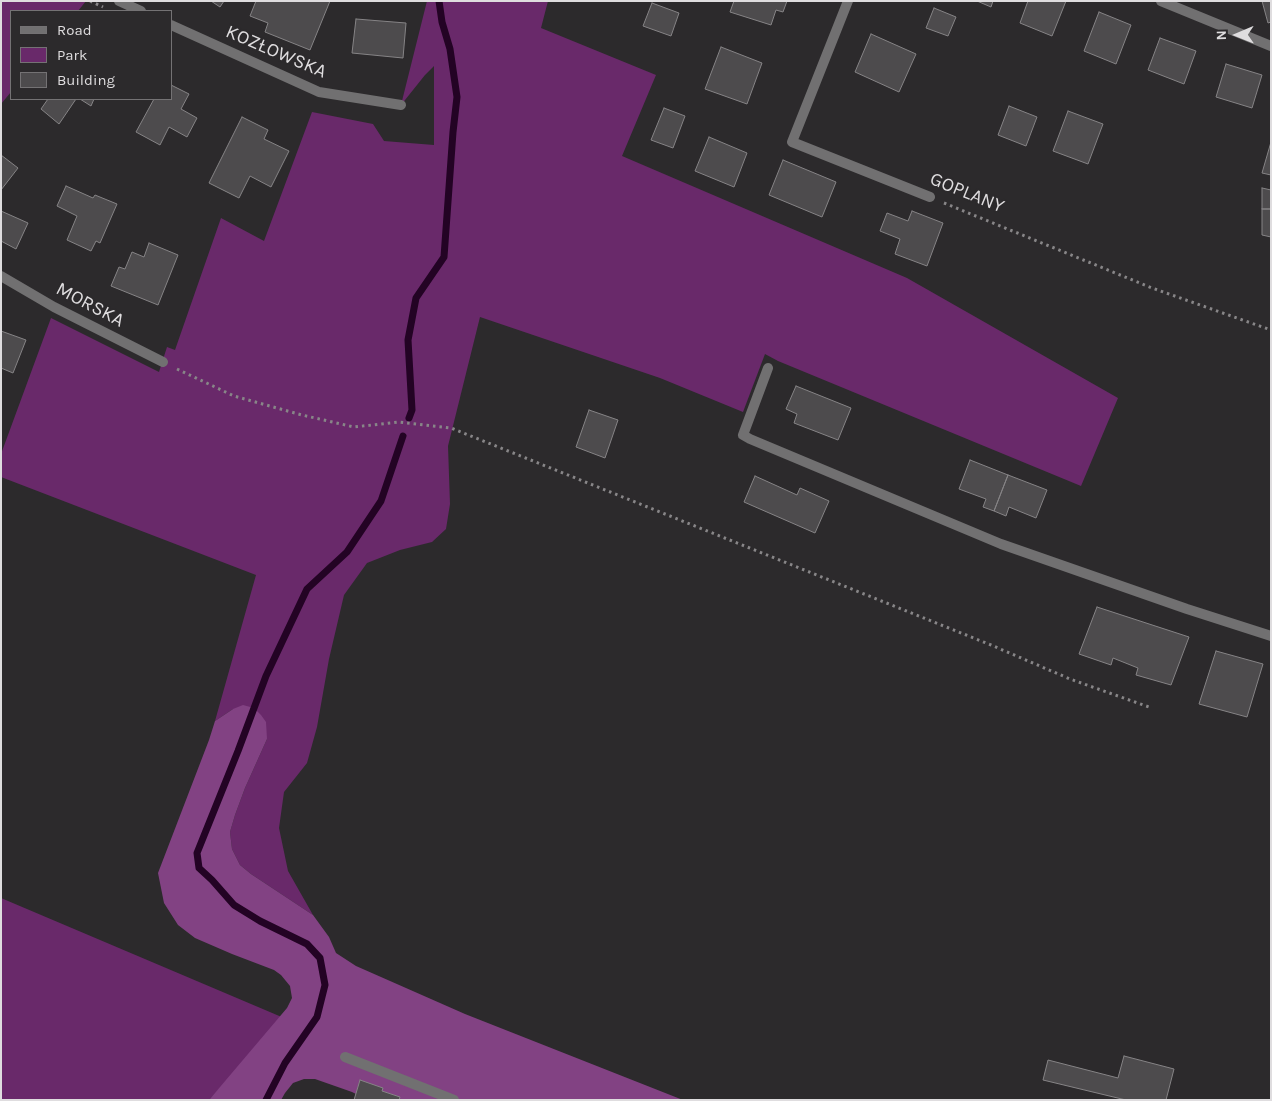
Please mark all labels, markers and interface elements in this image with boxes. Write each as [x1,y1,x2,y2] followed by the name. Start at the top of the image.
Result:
[10,10,172,100] legend
[1212,10,1262,60] north arrow
[57,21,92,39] text: Road
[222,21,330,83] street label: KOZŁOWSKA
[1213,30,1230,40] text: N
[57,46,87,64] text: Park
[57,71,115,89] text: Building
[926,168,1008,218] street label: GOPLANY
[52,278,128,332] street label: MORSKA

